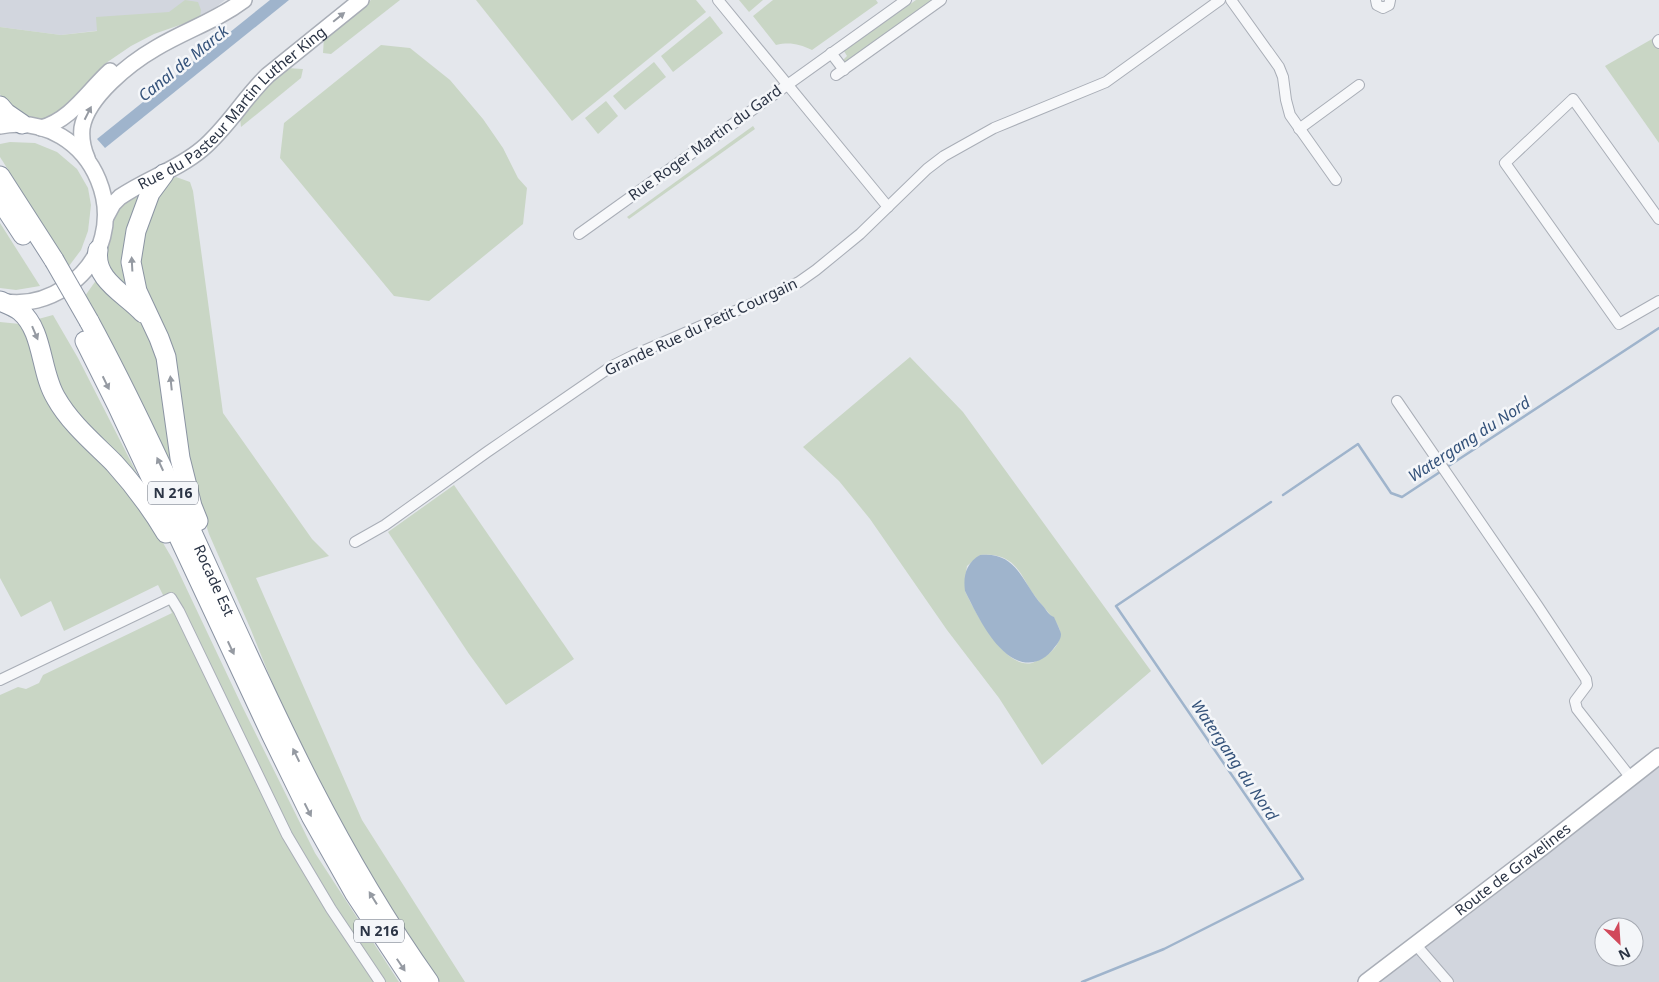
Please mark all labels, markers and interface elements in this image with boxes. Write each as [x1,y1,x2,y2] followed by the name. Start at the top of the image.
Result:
[332,12,345,23] one-way arrow
[133,19,234,106] water label: Canal de Marck
[134,21,330,193] street label: Rue du Pasteur Martin Luther King
[624,80,785,205] street label: Rue Roger Martin du Gard
[84,106,92,120] one-way arrow
[127,256,135,272] one-way arrow
[601,273,800,380] street label: Grande Rue du Petit Courgain
[31,326,39,340] one-way arrow
[167,375,175,391] one-way arrow
[102,376,110,390] one-way arrow
[1404,391,1535,487] water label: Watergang du Nord
[155,457,163,471] one-way arrow
[148,482,198,504] road number: N 216
[190,541,240,620] street label: Rocade Est
[227,641,235,655] one-way arrow
[1186,695,1284,825] water label: Watergang du Nord
[292,748,300,762] one-way arrow
[304,803,312,817] one-way arrow
[1450,818,1574,920] street label: Route de Gravelines
[368,891,377,904] one-way arrow
[1594,917,1644,967] north arrow
[354,919,404,942] road number: N 216
[1616,943,1634,965] text: N
[396,958,406,972] one-way arrow

